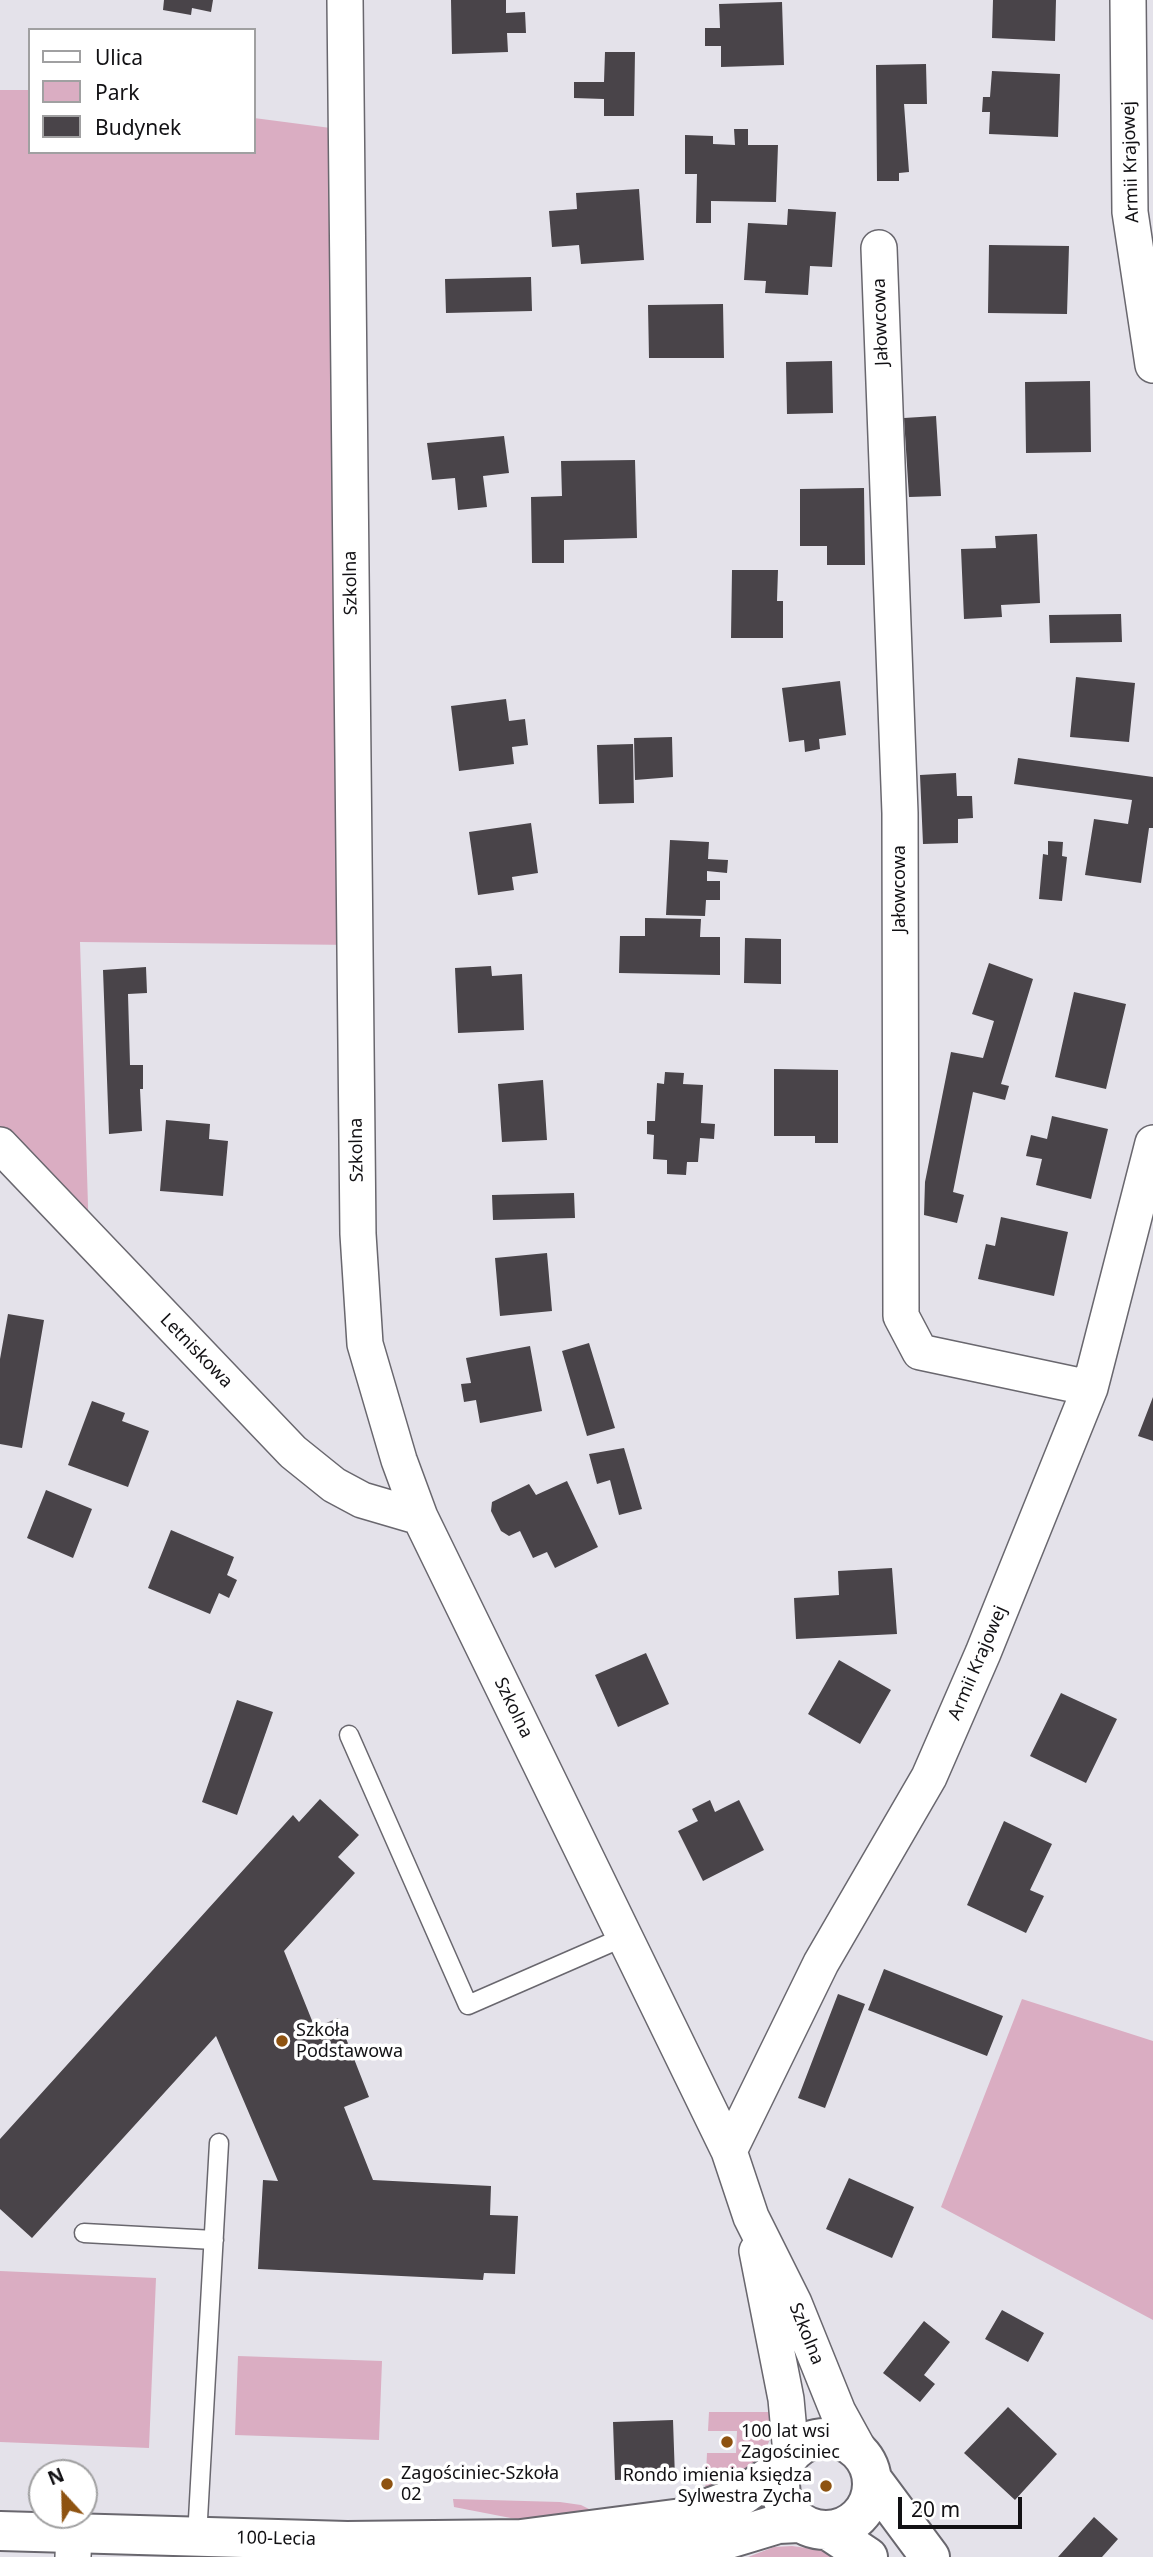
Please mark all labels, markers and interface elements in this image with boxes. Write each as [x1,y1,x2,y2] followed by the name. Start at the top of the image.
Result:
[28,28,256,154] legend
[95,43,143,71] text: Ulica
[95,78,139,106] text: Park
[1118,101,1144,223] street label: Armii Krajowej
[95,113,181,141] text: Budynek
[869,278,893,366] street label: Jałowcowa
[340,550,362,616] street label: Szkolna
[889,845,911,933] street label: Jałowcowa
[346,1117,368,1183] street label: Szkolna
[155,1309,237,1393] street label: Letniskowa
[944,1603,1012,1723] street label: Armii Krajowej
[489,1674,537,1742] street label: Szkolna
[296,2020,403,2062] place label: Szkoła Podstawowa
[274,2033,290,2049] marker: Szkoła Podstawowa
[784,2300,828,2368] street label: Szkolna
[741,2421,840,2464] place label: 100 lat wsi Zagościniec
[719,2434,735,2450] marker: 100 lat wsi Zagościniec
[28,2459,98,2529] north arrow
[44,2461,68,2491] text: N
[401,2463,559,2506] place label: Zagościniec-Szkoła 02
[623,2465,812,2508] place label: Rondo imienia księdza Sylwestra Zycha
[379,2476,395,2492] marker: Zagościniec-Szkoła 02
[818,2478,834,2494] marker: Rondo imienia księdza Sylwestra Zycha
[901,2484,1025,2528] scale bar
[911,2495,960,2523] text: 20 m
[236,2528,316,2550] street label: 100-Lecia

